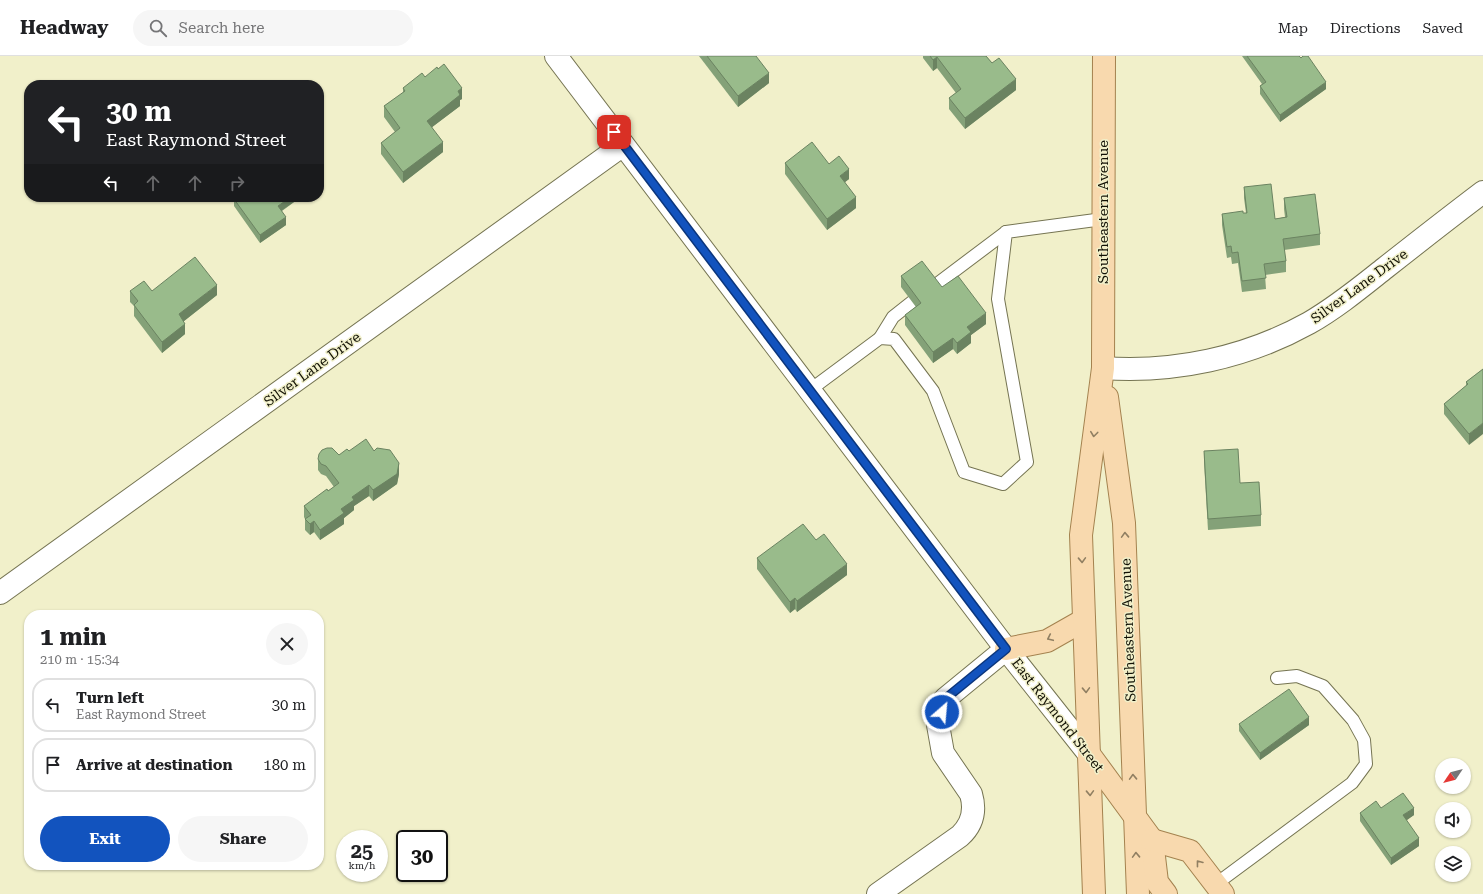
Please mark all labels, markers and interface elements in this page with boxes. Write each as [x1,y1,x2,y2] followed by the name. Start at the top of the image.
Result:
[133,10,413,46] search box
[20,16,109,39] text: Headway
[147,17,169,39] icon: search
[179,19,264,37] text: Search here
[1278,20,1308,36] text: Map
[1330,20,1400,36] text: Directions
[1422,20,1463,36] text: Saved
[106,95,171,128] text: 30 m
[40,96,92,148] icon: left
[597,115,631,149] pin
[603,121,625,143] icon: arrive
[106,129,286,150] text: East Raymond Street
[1095,140,1111,284] street label: Southeastern Avenue
[100,172,122,194] icon: left
[142,172,164,194] icon: ahead
[184,172,206,194] icon: ahead
[226,172,248,194] icon: right
[1308,245,1411,326] street label: Silver Lane Drive
[261,328,364,409] street label: Silver Lane Drive
[1090,431,1099,437] one-way arrow
[1121,532,1129,538] one-way arrow
[1078,557,1086,563] one-way arrow
[1117,558,1139,702] street label: Southeastern Avenue
[40,623,107,651] text: 1 min
[266,623,308,665] button: close
[1046,634,1053,642] one-way arrow
[40,652,119,667] text: 210 m · 15:34
[1009,655,1107,775] street label: East Raymond Street
[1081,687,1090,693] one-way arrow
[76,689,144,707] text: Turn left
[921,691,963,733] position arrow
[42,694,64,716] icon: left
[272,696,306,714] text: 30 m
[76,707,206,722] text: East Raymond Street
[42,754,64,776] icon: arrive
[76,756,232,774] text: Arrive at destination
[263,756,306,774] text: 180 m
[1435,758,1471,794] north arrow
[1435,758,1471,882] map controls
[1129,774,1138,780] one-way arrow
[1086,790,1094,796] one-way arrow
[1435,802,1471,838] button: sound
[40,816,170,862] button: Exit
[178,816,308,862] button: Share
[396,830,448,882] speed limit sign: 30
[351,839,373,863] text: 25
[1435,846,1471,882] button: layers
[1132,852,1141,858] one-way arrow
[349,860,375,871] text: km/h
[1197,861,1204,868] one-way arrow

